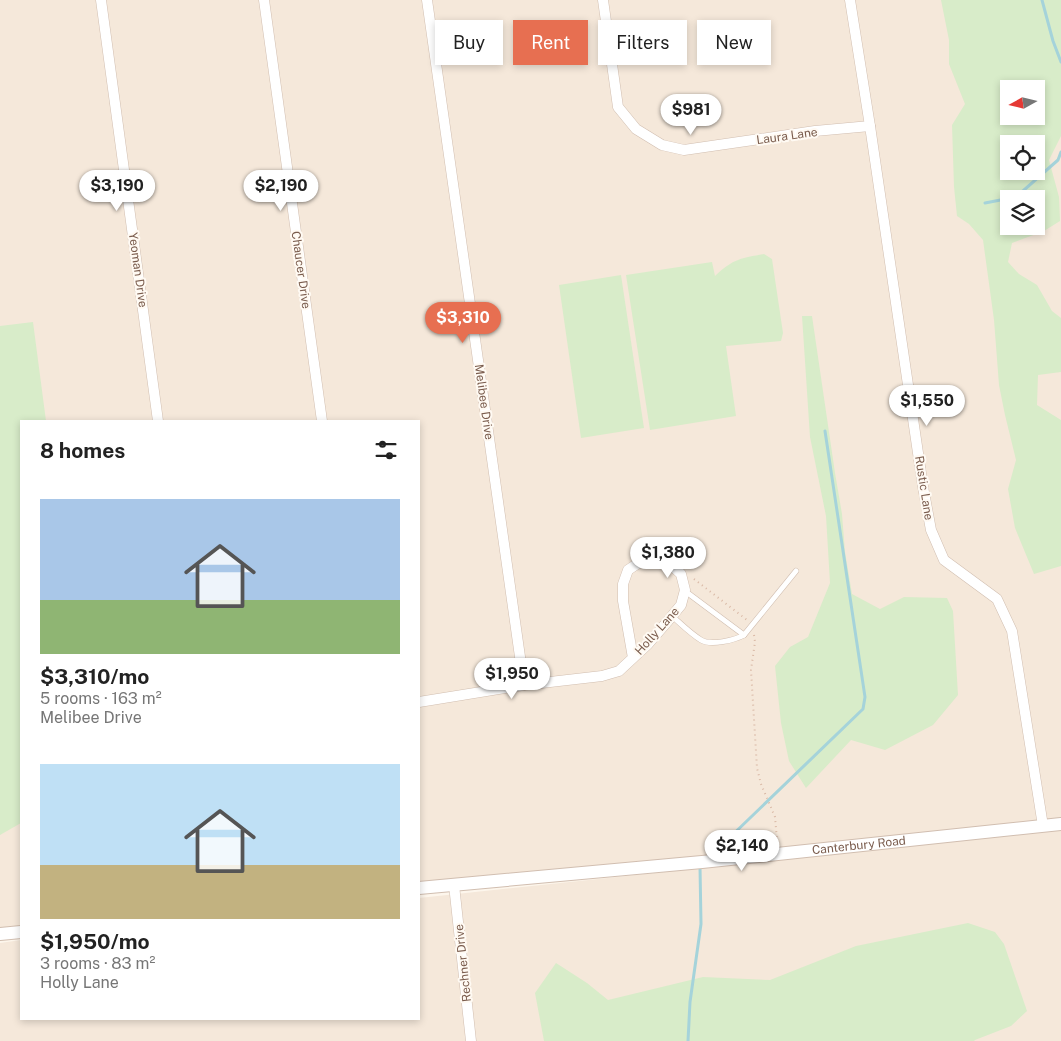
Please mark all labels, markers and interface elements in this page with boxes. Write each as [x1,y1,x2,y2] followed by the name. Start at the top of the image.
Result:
[435,20,503,65] chip: Buy
[513,20,588,65] chip: Rent
[598,20,687,65] chip: Filters
[697,20,771,65] chip: New
[1000,80,1045,125] north arrow
[1000,80,1045,235] map controls
[661,94,721,136] pin: $981
[672,100,710,119] text: $981
[756,125,819,147] street label: Laura Lane
[1000,135,1045,180] button: locate
[76,170,158,212] pin: $3,190
[240,170,322,212] pin: $2,190
[90,176,144,195] text: $3,190
[254,176,308,195] text: $2,190
[1000,190,1045,235] button: layers
[289,230,313,310] street label: Chaucer Drive
[126,232,150,309] street label: Yeoman Drive
[422,302,504,344] pin: $3,310
[436,308,490,327] text: $3,310
[472,363,496,441] street label: Melibee Drive
[886,384,968,427] pin: $1,550
[900,391,954,410] text: $1,550
[372,436,400,464] icon: filters
[40,438,125,463] text: 8 homes
[912,455,936,521] street label: Rustic Lane
[175,531,265,621] icon: home
[627,536,709,579] pin: $1,380
[641,543,695,562] text: $1,380
[632,604,682,658] street label: Holly Lane
[471,658,553,700] pin: $1,950
[40,664,149,689] text: $3,310/mo
[485,664,539,683] text: $1,950
[40,689,162,708] text: 5 rooms · 163 m²
[40,708,142,727] text: Melibee Drive
[175,796,265,886] icon: home
[701,830,783,872] pin: $2,140
[811,833,907,857] street label: Canterbury Road
[715,836,769,855] text: $2,140
[452,923,474,1003] street label: Rechner Drive
[40,929,150,954] text: $1,950/mo
[40,954,155,973] text: 3 rooms · 83 m²
[40,973,119,992] text: Holly Lane

